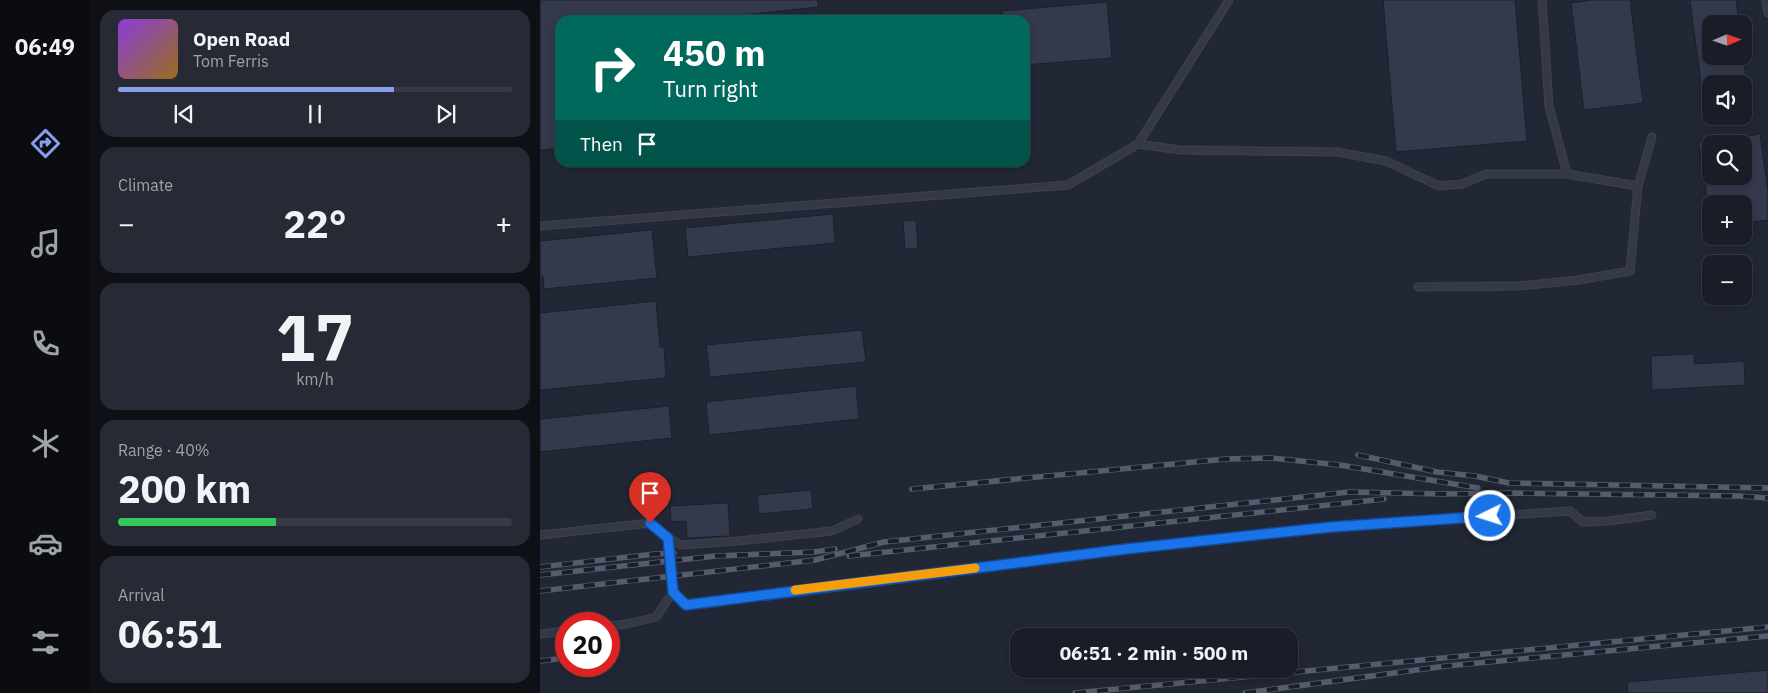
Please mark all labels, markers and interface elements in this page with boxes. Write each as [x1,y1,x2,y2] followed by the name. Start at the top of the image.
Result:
[1702,15,1752,65] north arrow
[1702,15,1752,305] map controls
[193,27,290,51] text: Open Road
[663,30,766,76] text: 450 m
[15,32,75,61] text: 06:49
[580,35,645,100] icon: right
[193,51,269,71] text: Tom Ferris
[663,74,758,103] text: Turn right
[1702,75,1752,125] button: sound
[170,100,198,128] icon: previous
[301,100,329,128] icon: pause
[432,100,460,128] icon: next
[28,126,63,161] icon: directions
[633,130,661,158] icon: arrive
[580,132,623,156] text: Then
[1702,135,1752,185] button: search
[118,175,173,195] text: Climate
[1702,195,1752,245] button: +
[283,199,347,248] text: 22°
[118,205,135,242] text: −
[495,205,512,242] text: +
[28,226,63,261] icon: music
[1702,255,1752,305] button: −
[276,294,354,379] text: 17
[28,326,63,361] icon: phone
[296,369,334,389] text: km/h
[28,426,63,461] icon: climate
[118,440,210,460] text: Range · 40%
[118,464,251,513] text: 200 km
[629,472,671,523] pin
[636,479,664,507] icon: arrive
[1463,489,1515,541] position arrow
[28,526,63,561] icon: car
[118,585,165,605] text: Arrival
[118,609,222,658] text: 06:51
[555,612,620,677] speed limit sign: 20
[28,625,63,660] icon: filters
[1060,641,1248,665] text: 06:51 · 2 min · 500 m

